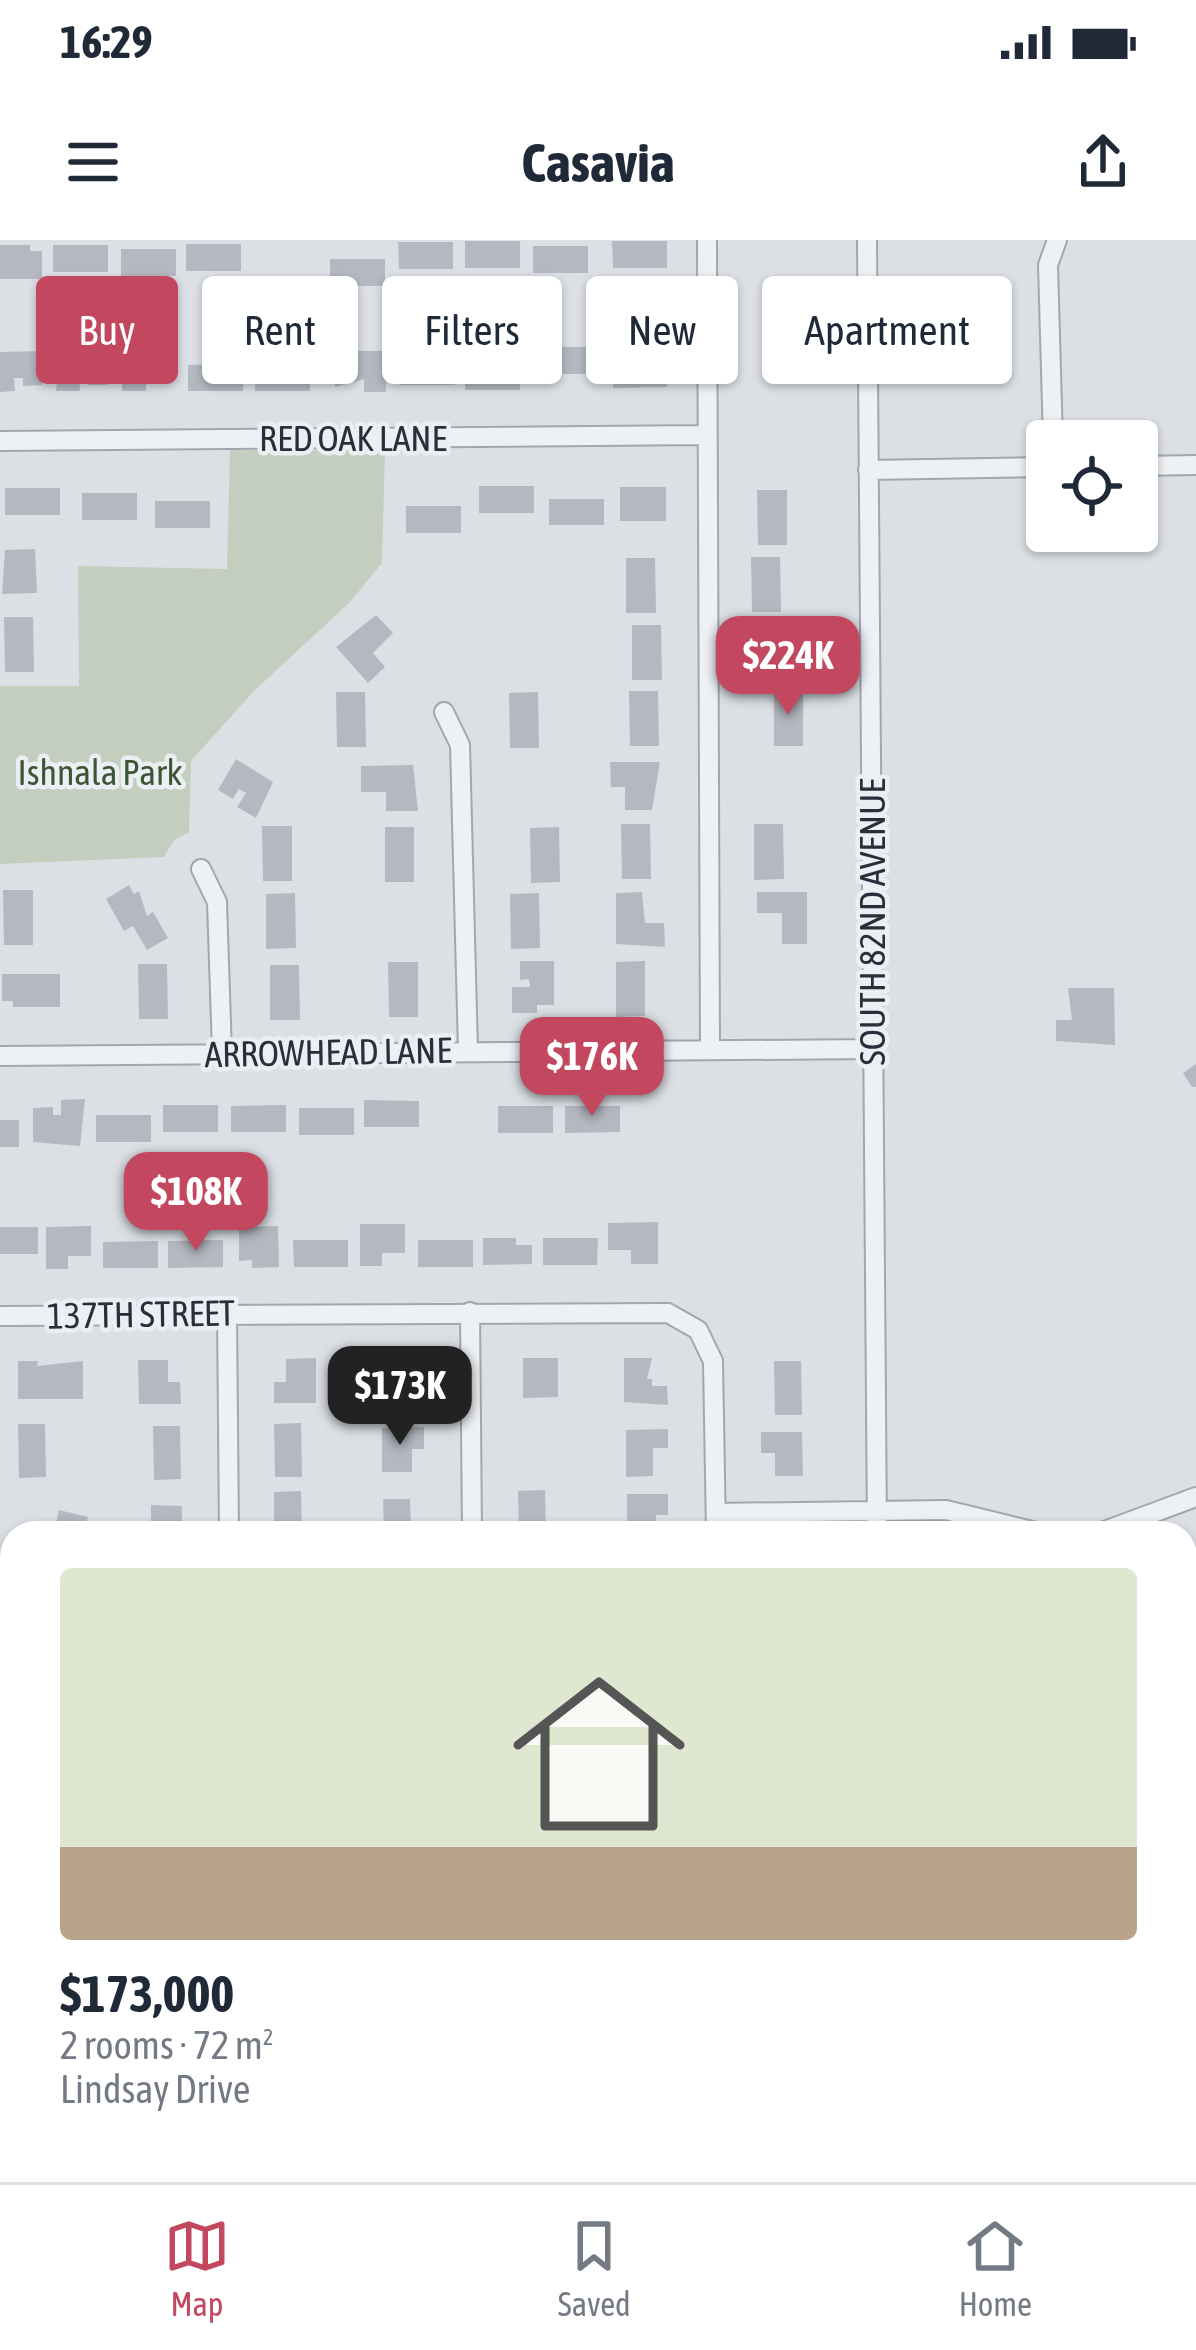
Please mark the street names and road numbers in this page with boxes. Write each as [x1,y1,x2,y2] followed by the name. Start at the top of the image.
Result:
[259,417,447,459] street label: RED OAK LANE
[851,779,893,1065] street label: SOUTH 82ND AVENUE
[204,1029,452,1075] street label: ARROWHEAD LANE
[47,1291,235,1337] street label: 137TH STREET

